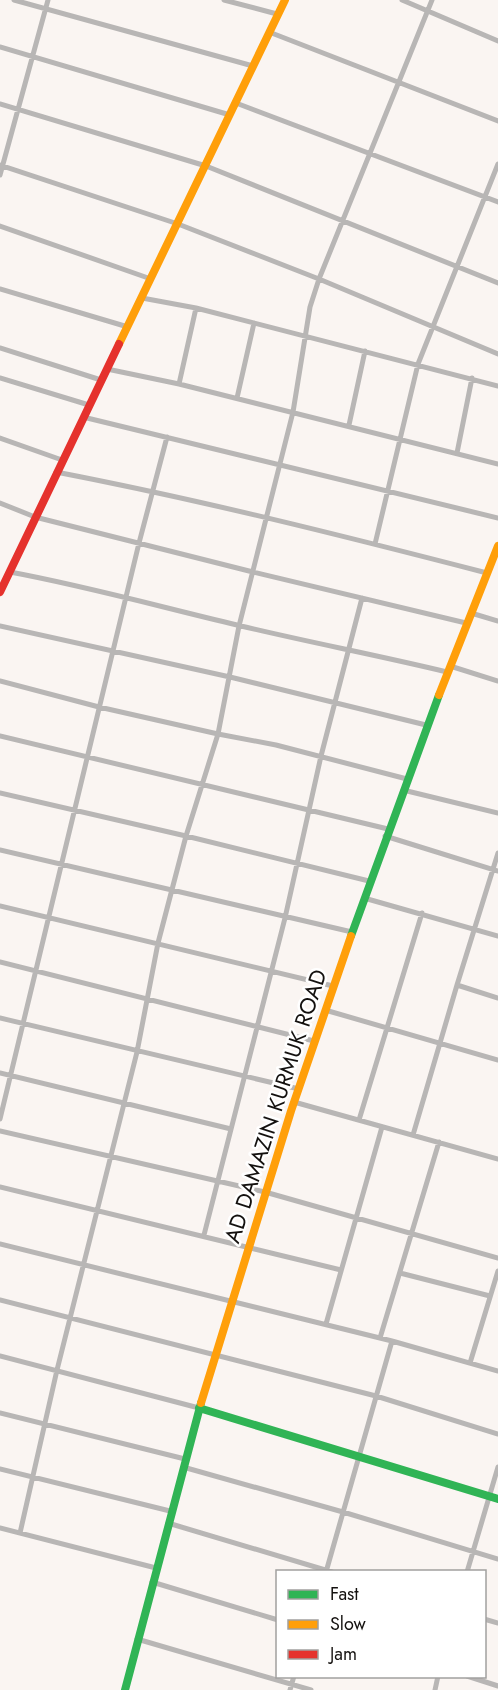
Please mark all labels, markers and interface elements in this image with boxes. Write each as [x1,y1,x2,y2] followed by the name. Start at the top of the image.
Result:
[216,965,334,1247] street label: AD DAMAZIN KURMUK ROAD
[276,1570,486,1678] legend
[330,1581,359,1607] text: Fast
[330,1611,367,1637] text: Slow
[328,1641,357,1667] text: Jam

